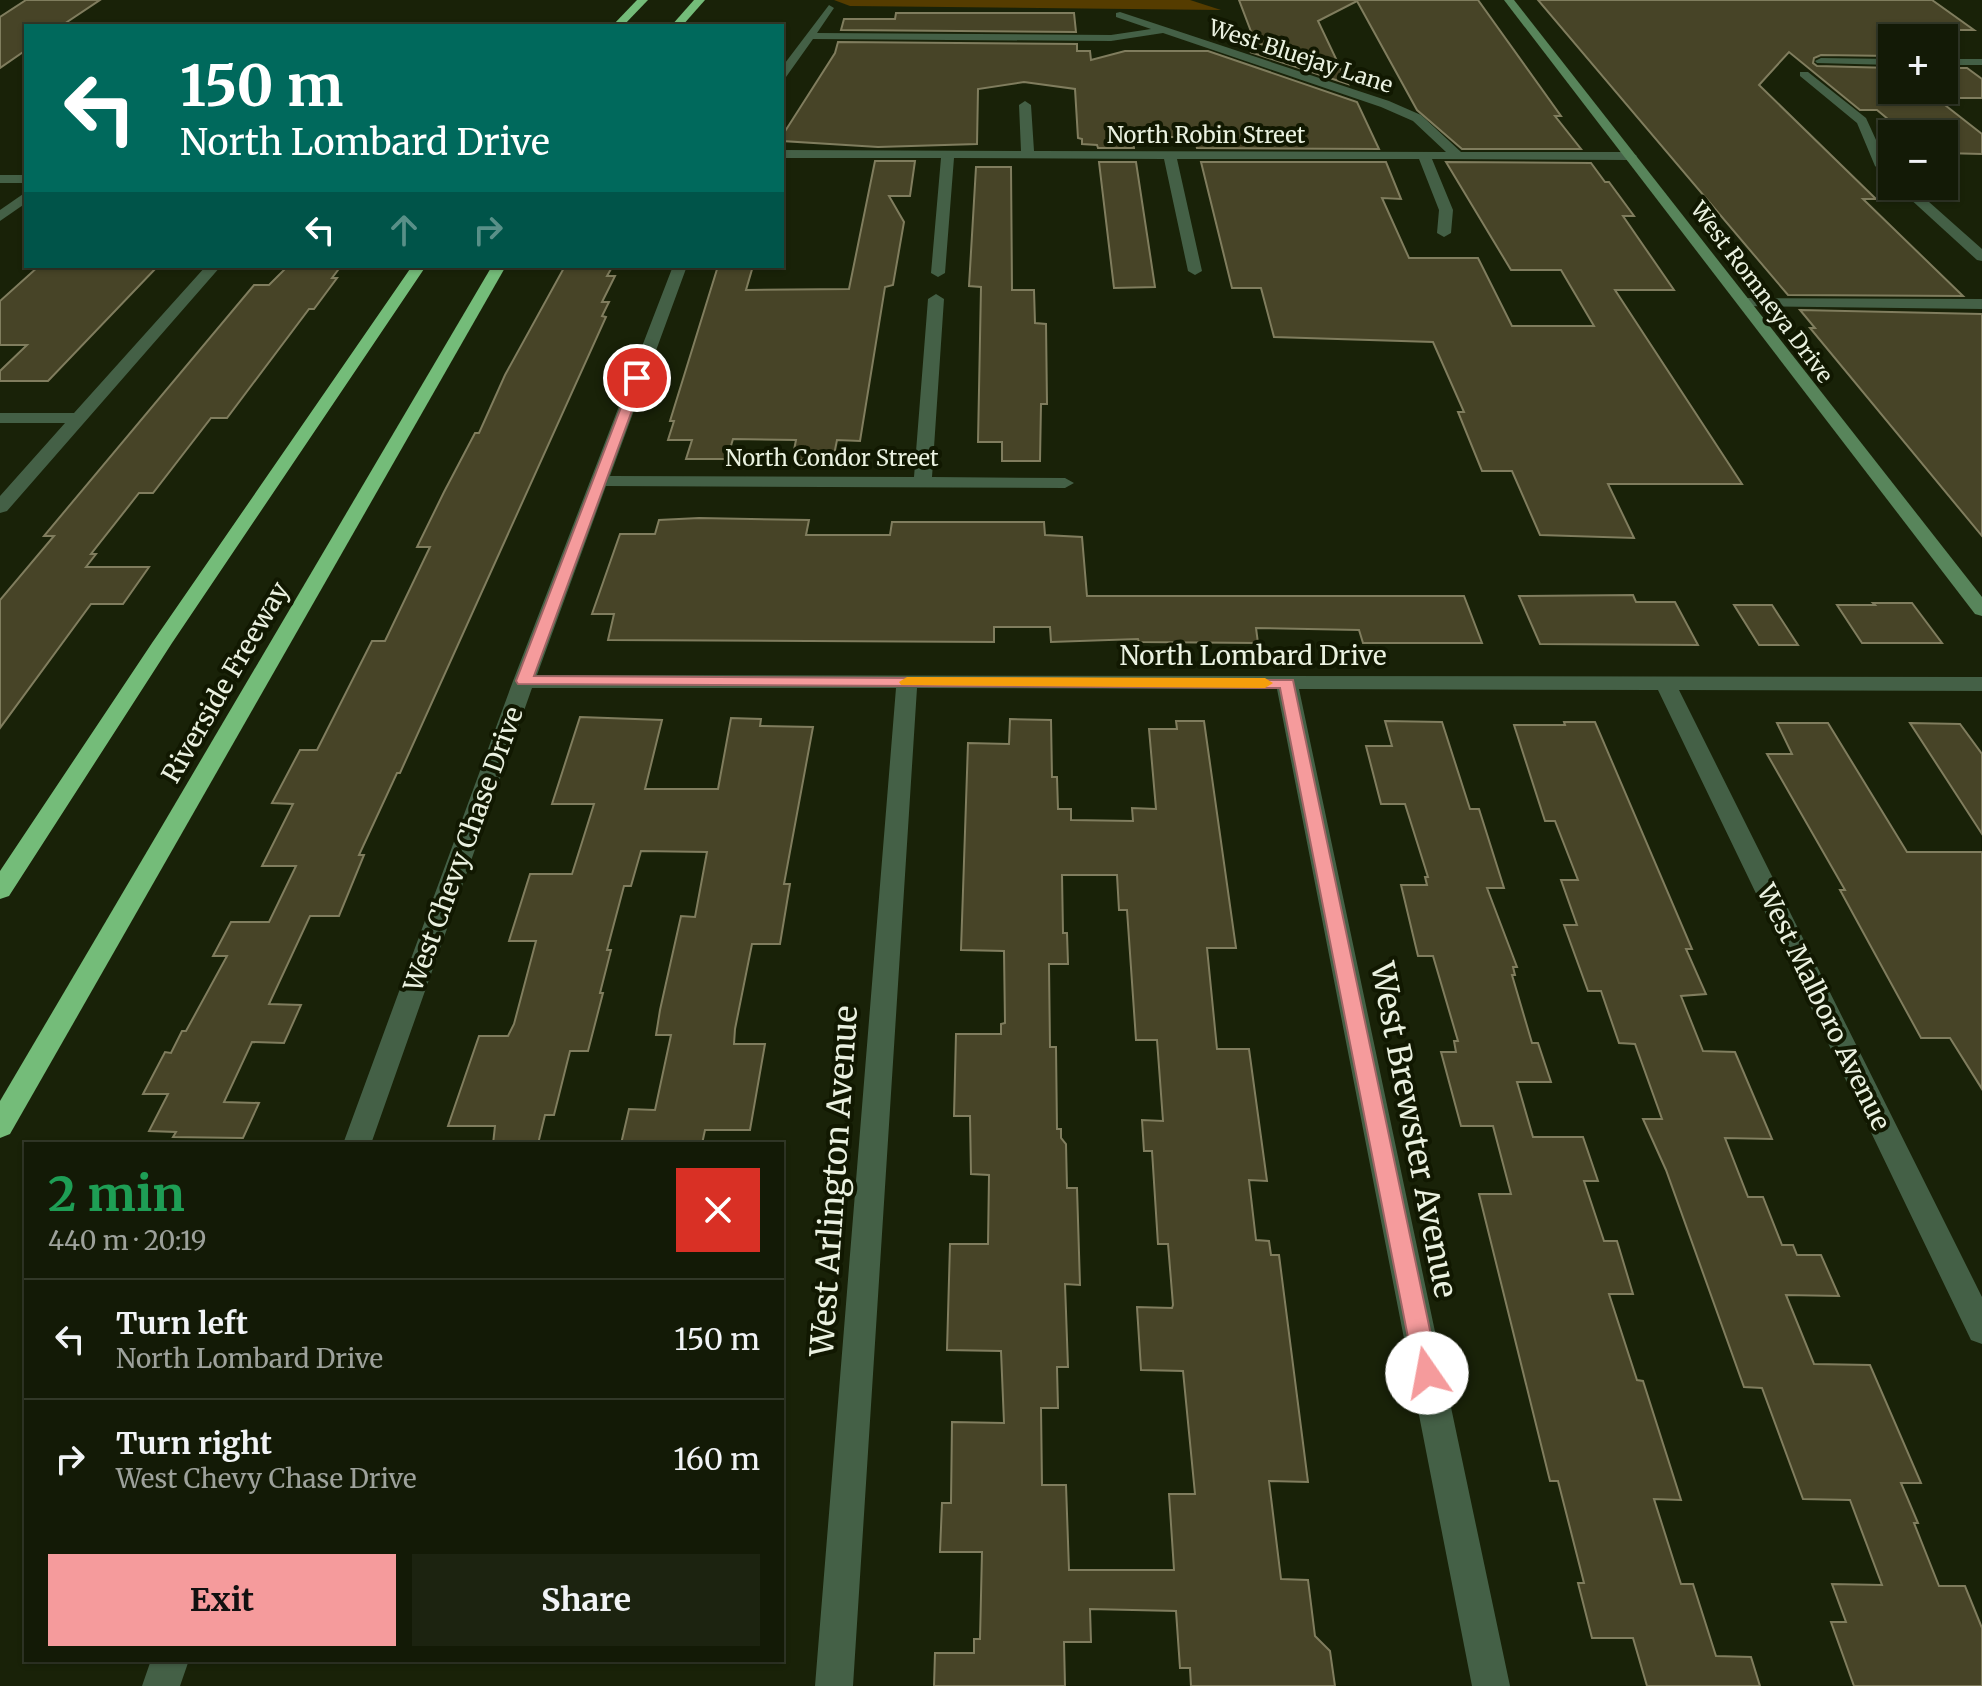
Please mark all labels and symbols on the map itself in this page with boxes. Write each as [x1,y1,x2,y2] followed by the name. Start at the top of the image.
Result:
[1205,13,1396,99] street label: West Bluejay Lane
[1107,121,1306,149] street label: North Robin Street
[1684,195,1839,388] street label: West Romneya Drive
[603,344,671,412] pin
[725,444,939,472] street label: North Condor Street
[154,575,296,788] street label: Riverside Freeway
[1119,639,1387,672] street label: North Lombard Drive
[396,702,530,997] street label: West Chevy Chase Drive
[1750,878,1898,1136] street label: West Malboro Avenue
[1362,958,1466,1301] street label: West Brewster Avenue
[802,1004,866,1359] street label: West Arlington Avenue
[1385,1331,1469,1415] position arrow

